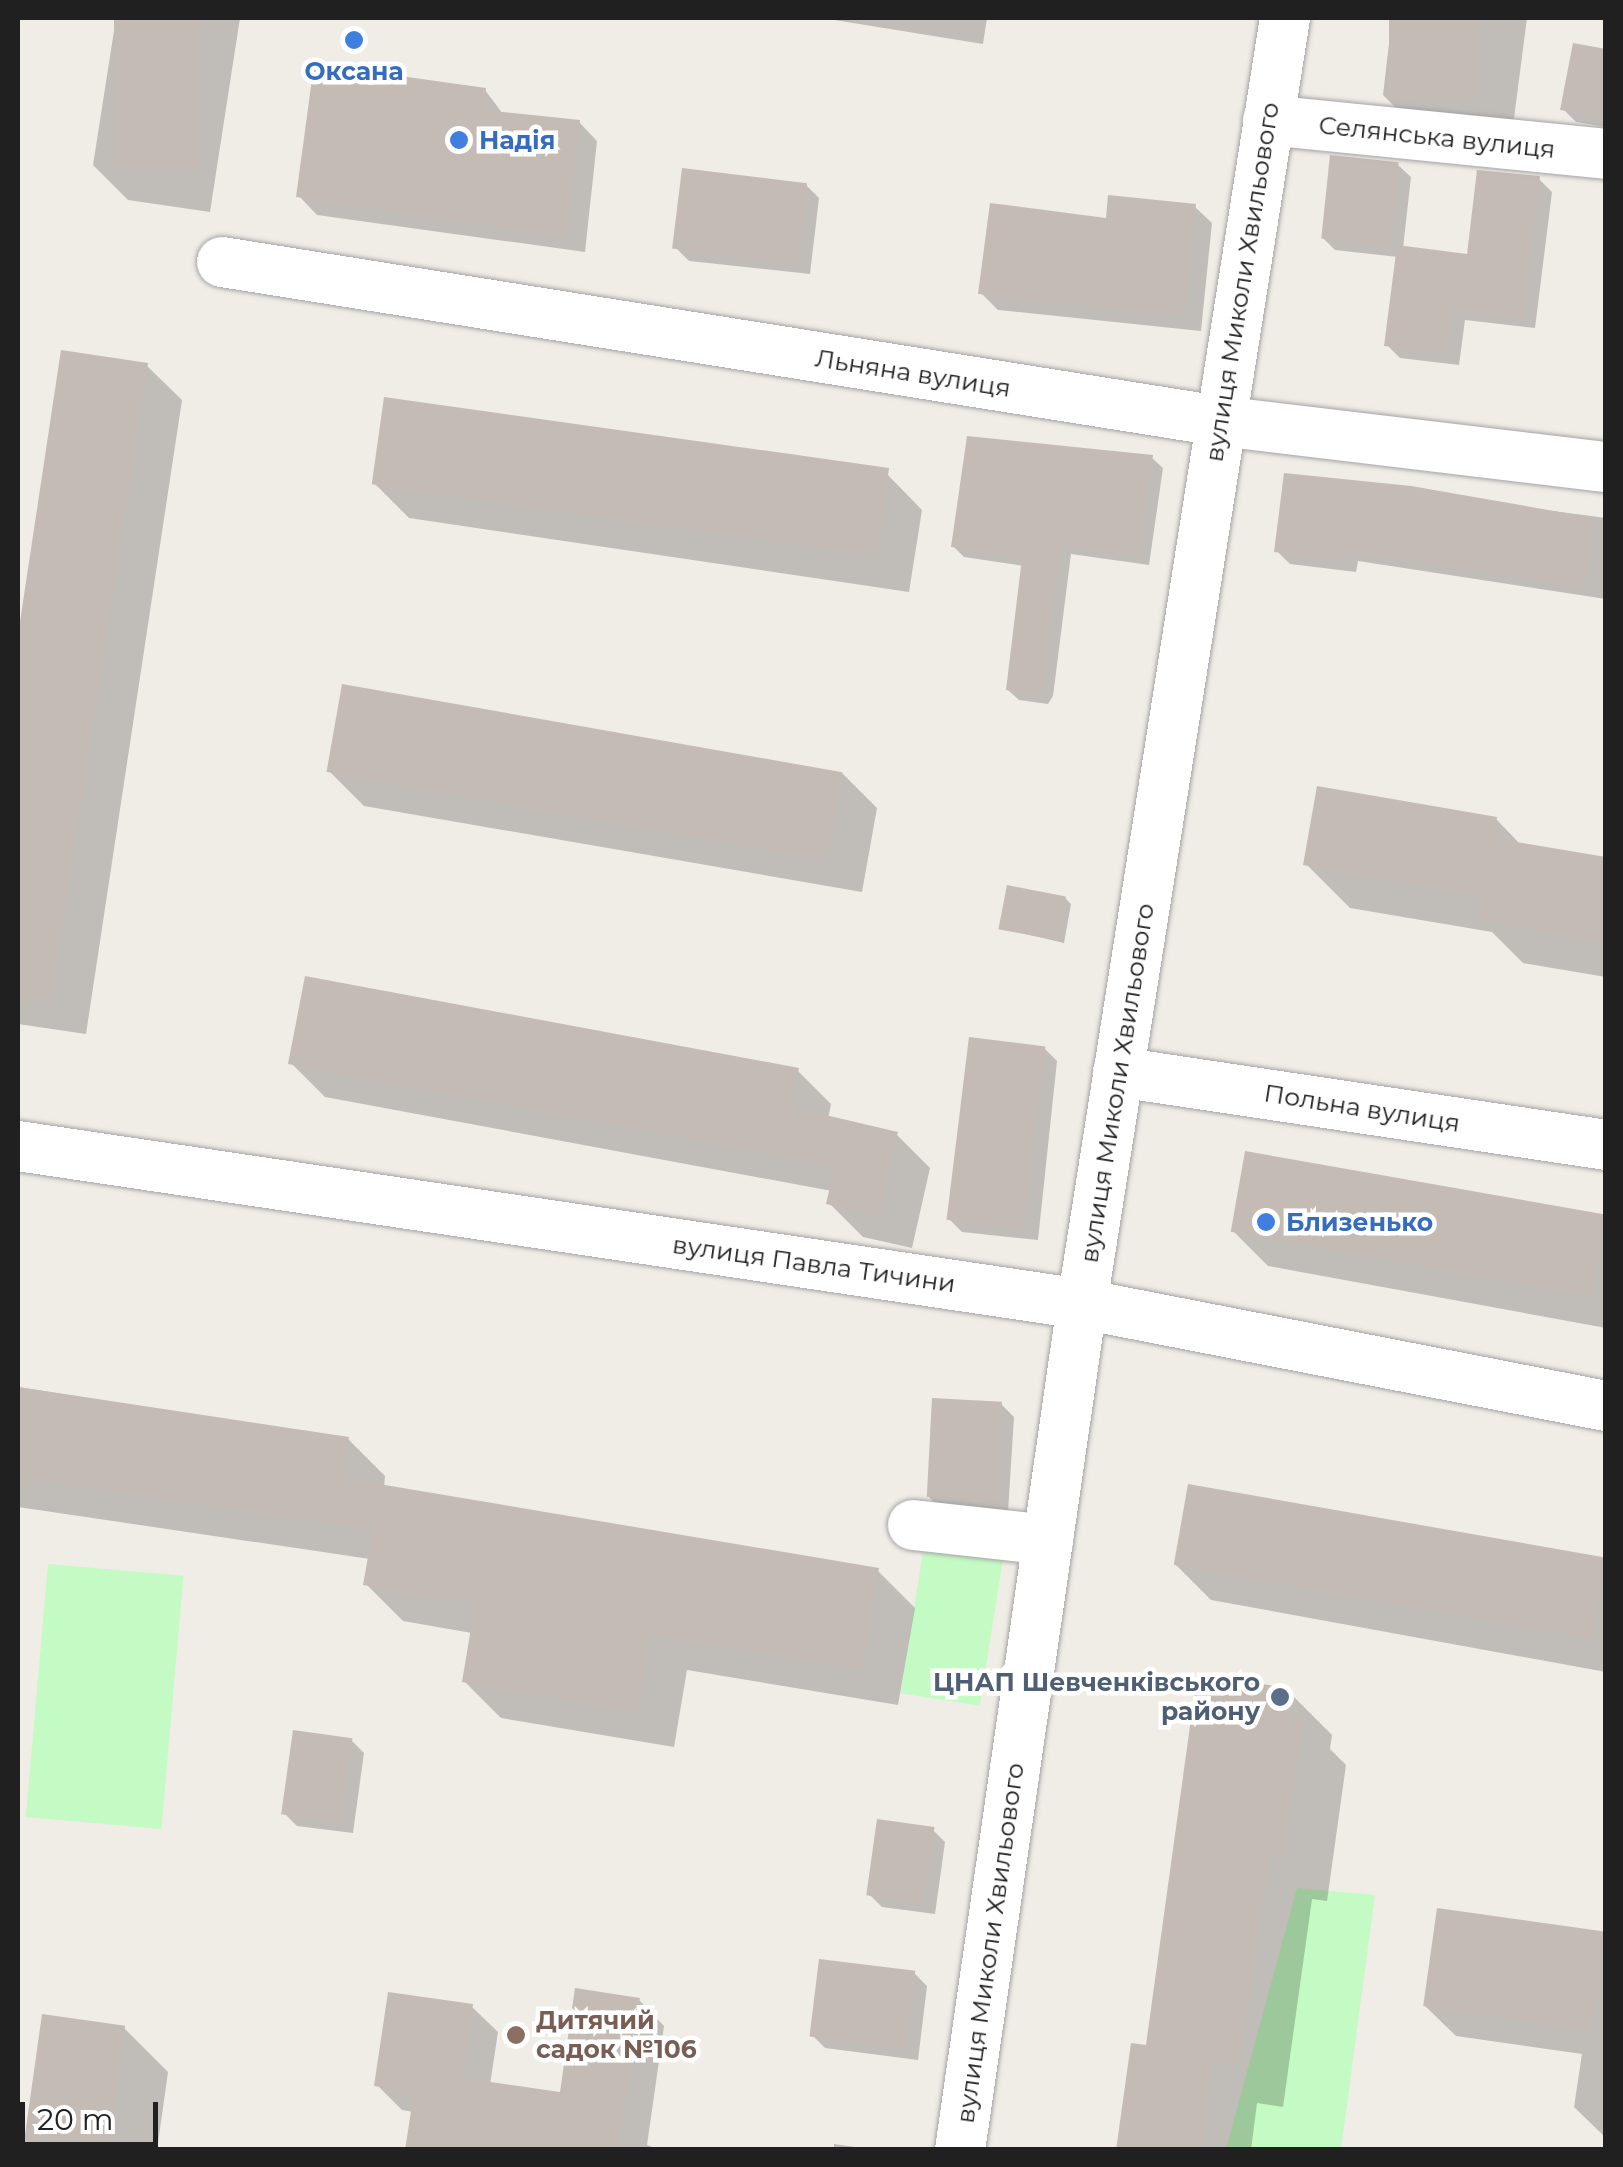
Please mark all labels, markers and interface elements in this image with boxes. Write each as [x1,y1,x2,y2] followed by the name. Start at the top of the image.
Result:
[343,29,365,51] marker: Оксана
[304,56,404,86] place label: Оксана
[1199,100,1285,464] street label: вулиця Миколи Хвильового
[1317,110,1557,164] street label: Селянська вулиця
[479,125,555,155] place label: Надія
[448,129,470,151] marker: Надія
[813,343,1013,403] street label: Льняна вулиця
[1074,901,1160,1265] street label: вулиця Миколи Хвильового
[1262,1078,1462,1138] street label: Польна вулиця
[1286,1207,1433,1237] place label: Близенько
[1255,1211,1277,1233] marker: Близенько
[671,1229,957,1299] street label: вулиця Павла Тичини
[933,1668,1260,1727] place label: ЦНАП Шевченківського району
[1269,1686,1291,1708] marker: ЦНАП Шевченківського району
[950,1761,1030,2125] street label: вулиця Миколи Хвильового
[536,2006,697,2065] place label: Дитячий садок №106
[505,2024,527,2046] marker: Дитячий садок №106
[25,2082,162,2144] scale bar
[37,2101,114,2138] text: 20 m

